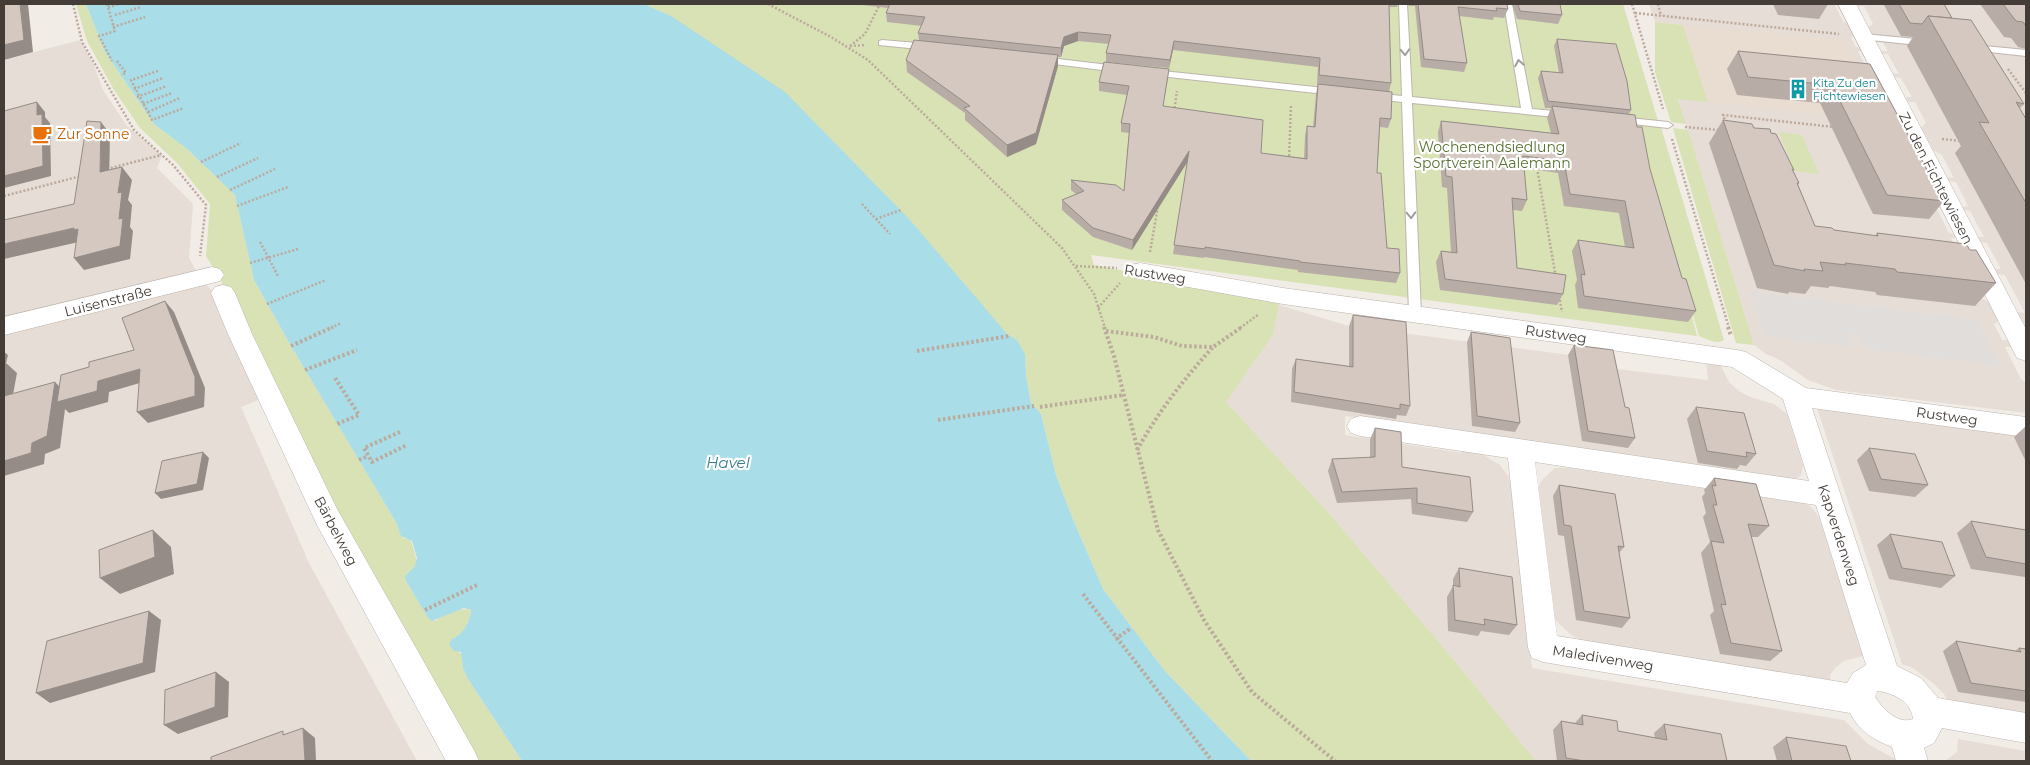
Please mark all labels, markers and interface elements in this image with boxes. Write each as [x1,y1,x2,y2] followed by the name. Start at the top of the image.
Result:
[1399,49,1410,57] one-way arrow
[1514,59,1524,67] one-way arrow
[1813,76,1886,103] place label: Kita Zu den Fichtewiesen
[1787,78,1809,100] building icon: Kita Zu den Fichtewiesen
[1895,109,1977,247] street label: Zu den Fichtewiesen
[31,123,53,145] cafe icon: Zur Sonne
[57,125,129,143] place label: Zur Sonne
[1413,138,1571,172] park label: Wochenendsiedlung Sportverein Aalemann
[1406,211,1417,219] one-way arrow
[1123,260,1187,288] street label: Rustweg
[62,281,154,321] street label: Luisenstraße
[1524,321,1588,347] street label: Rustweg
[1915,403,1979,429] street label: Rustweg
[706,453,750,472] water label: Havel
[1814,482,1864,588] street label: Kapverdenweg
[310,493,362,569] street label: Bärbelweg
[1551,641,1655,675] street label: Maledivenweg

